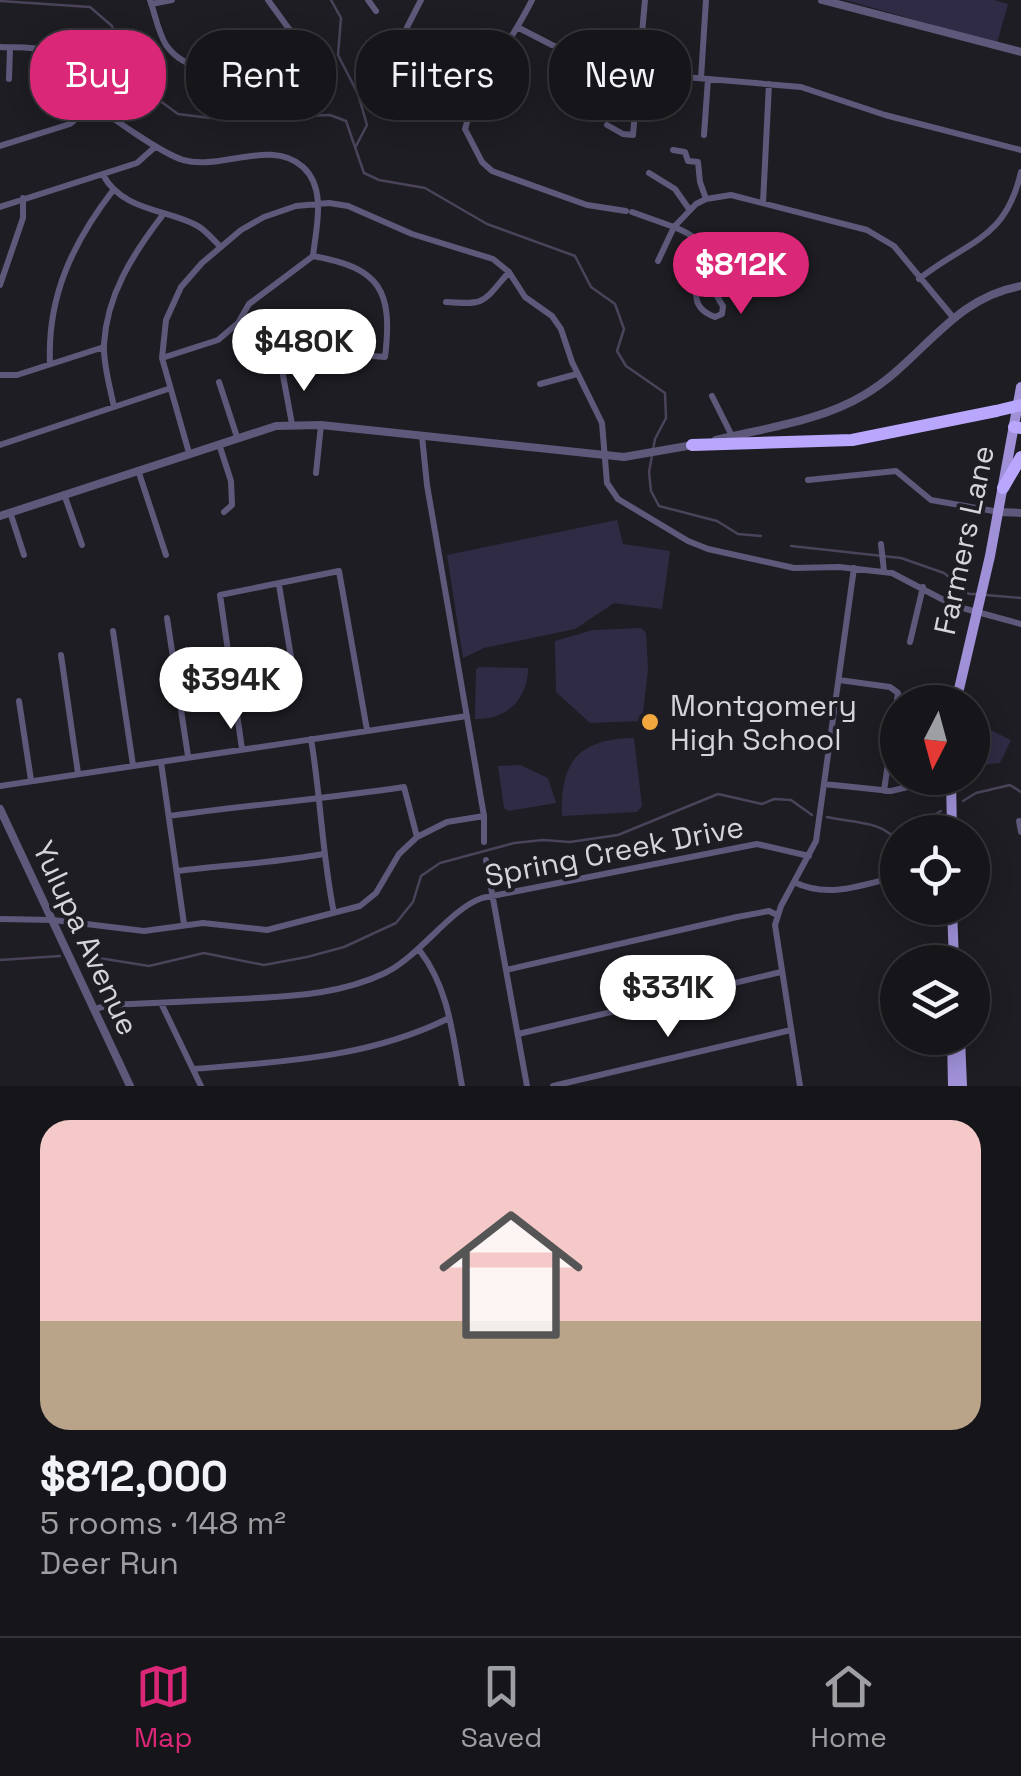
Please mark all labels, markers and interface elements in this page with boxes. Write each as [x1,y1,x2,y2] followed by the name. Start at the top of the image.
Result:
[30,30,166,120] chip: Buy
[186,30,336,120] chip: Rent
[356,30,529,120] chip: Filters
[549,30,691,120] chip: New
[671,232,811,317] pin: $812K
[695,244,787,284] text: $812K
[234,309,374,394] pin: $480K
[254,321,354,361] text: $480K
[925,442,1003,638] street label: Farmers Lane
[161,647,301,732] pin: $394K
[181,659,281,699] text: $394K
[880,685,990,795] north arrow
[880,685,990,1055] map controls
[670,686,857,759] place label: Montgomery High School
[639,711,661,733] marker: Montgomery High School
[481,807,747,895] street label: Spring Creek Drive
[880,815,990,925] button: locate
[24,835,148,1041] street label: Yulupa Avenue
[880,945,990,1055] button: layers
[598,955,738,1040] pin: $331K
[622,967,714,1007] text: $331K
[421,1185,601,1365] icon: home
[40,1450,228,1503] text: $812,000
[40,1503,286,1543] text: 5 rooms · 148 m²
[40,1543,179,1583] text: Deer Run
[134,1659,192,1755] tab: Map
[461,1659,542,1755] tab: Saved
[811,1659,887,1755] tab: Home

